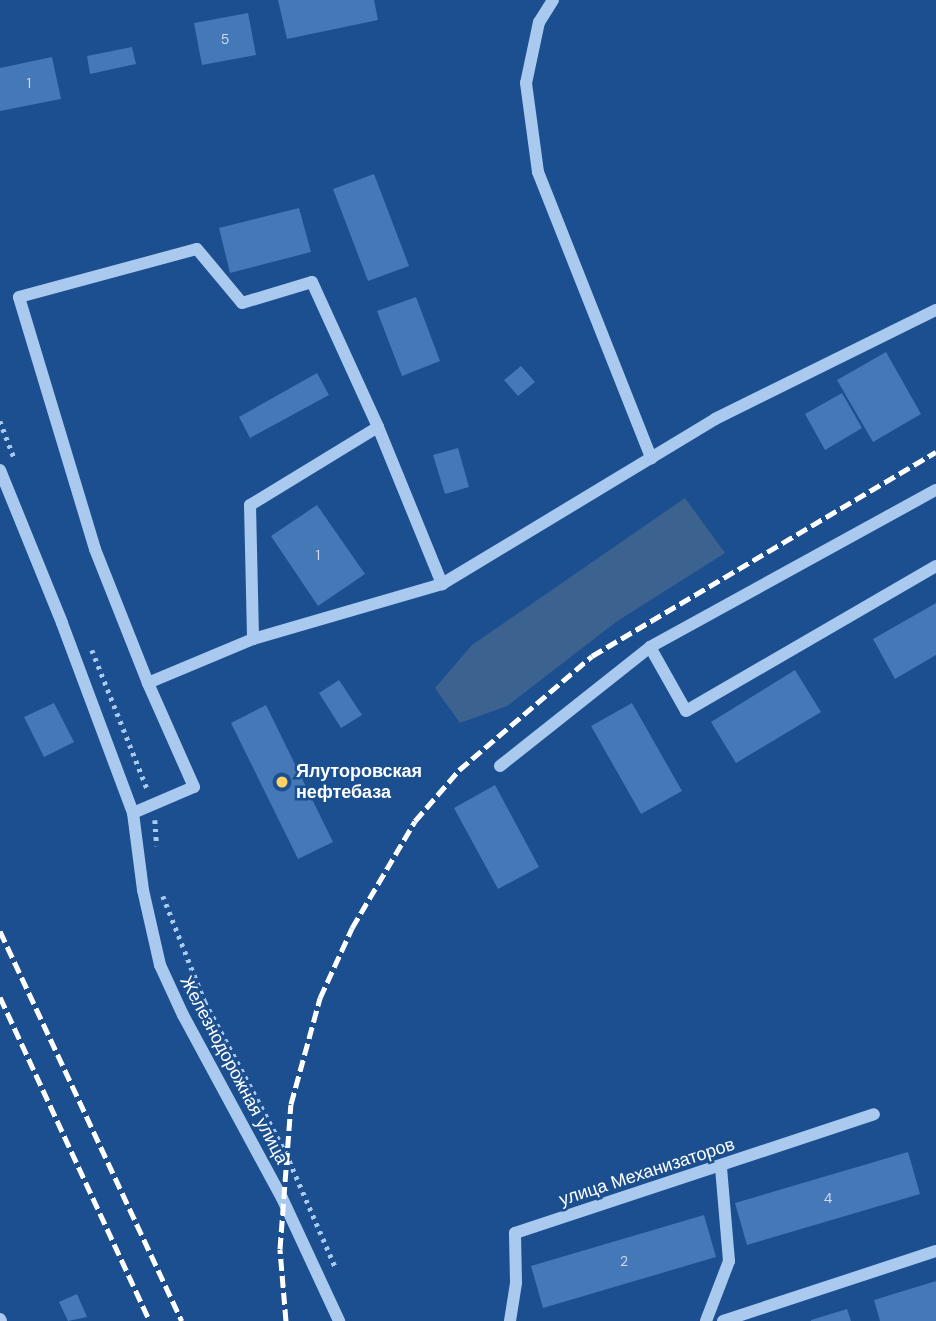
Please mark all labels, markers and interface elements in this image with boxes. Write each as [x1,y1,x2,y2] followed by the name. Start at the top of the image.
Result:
[221,31,229,47] house number: 5
[27,75,31,91] house number: 1
[316,547,320,563] house number: 1
[296,761,422,804] place label: Ялуторовская нефтебаза
[274,774,290,790] marker: Ялуторовская нефтебаза
[175,972,293,1168] street label: Железнодорожная улица
[556,1133,738,1211] street label: улица Механизаторов
[824,1190,832,1206] house number: 4
[620,1253,628,1269] house number: 2

